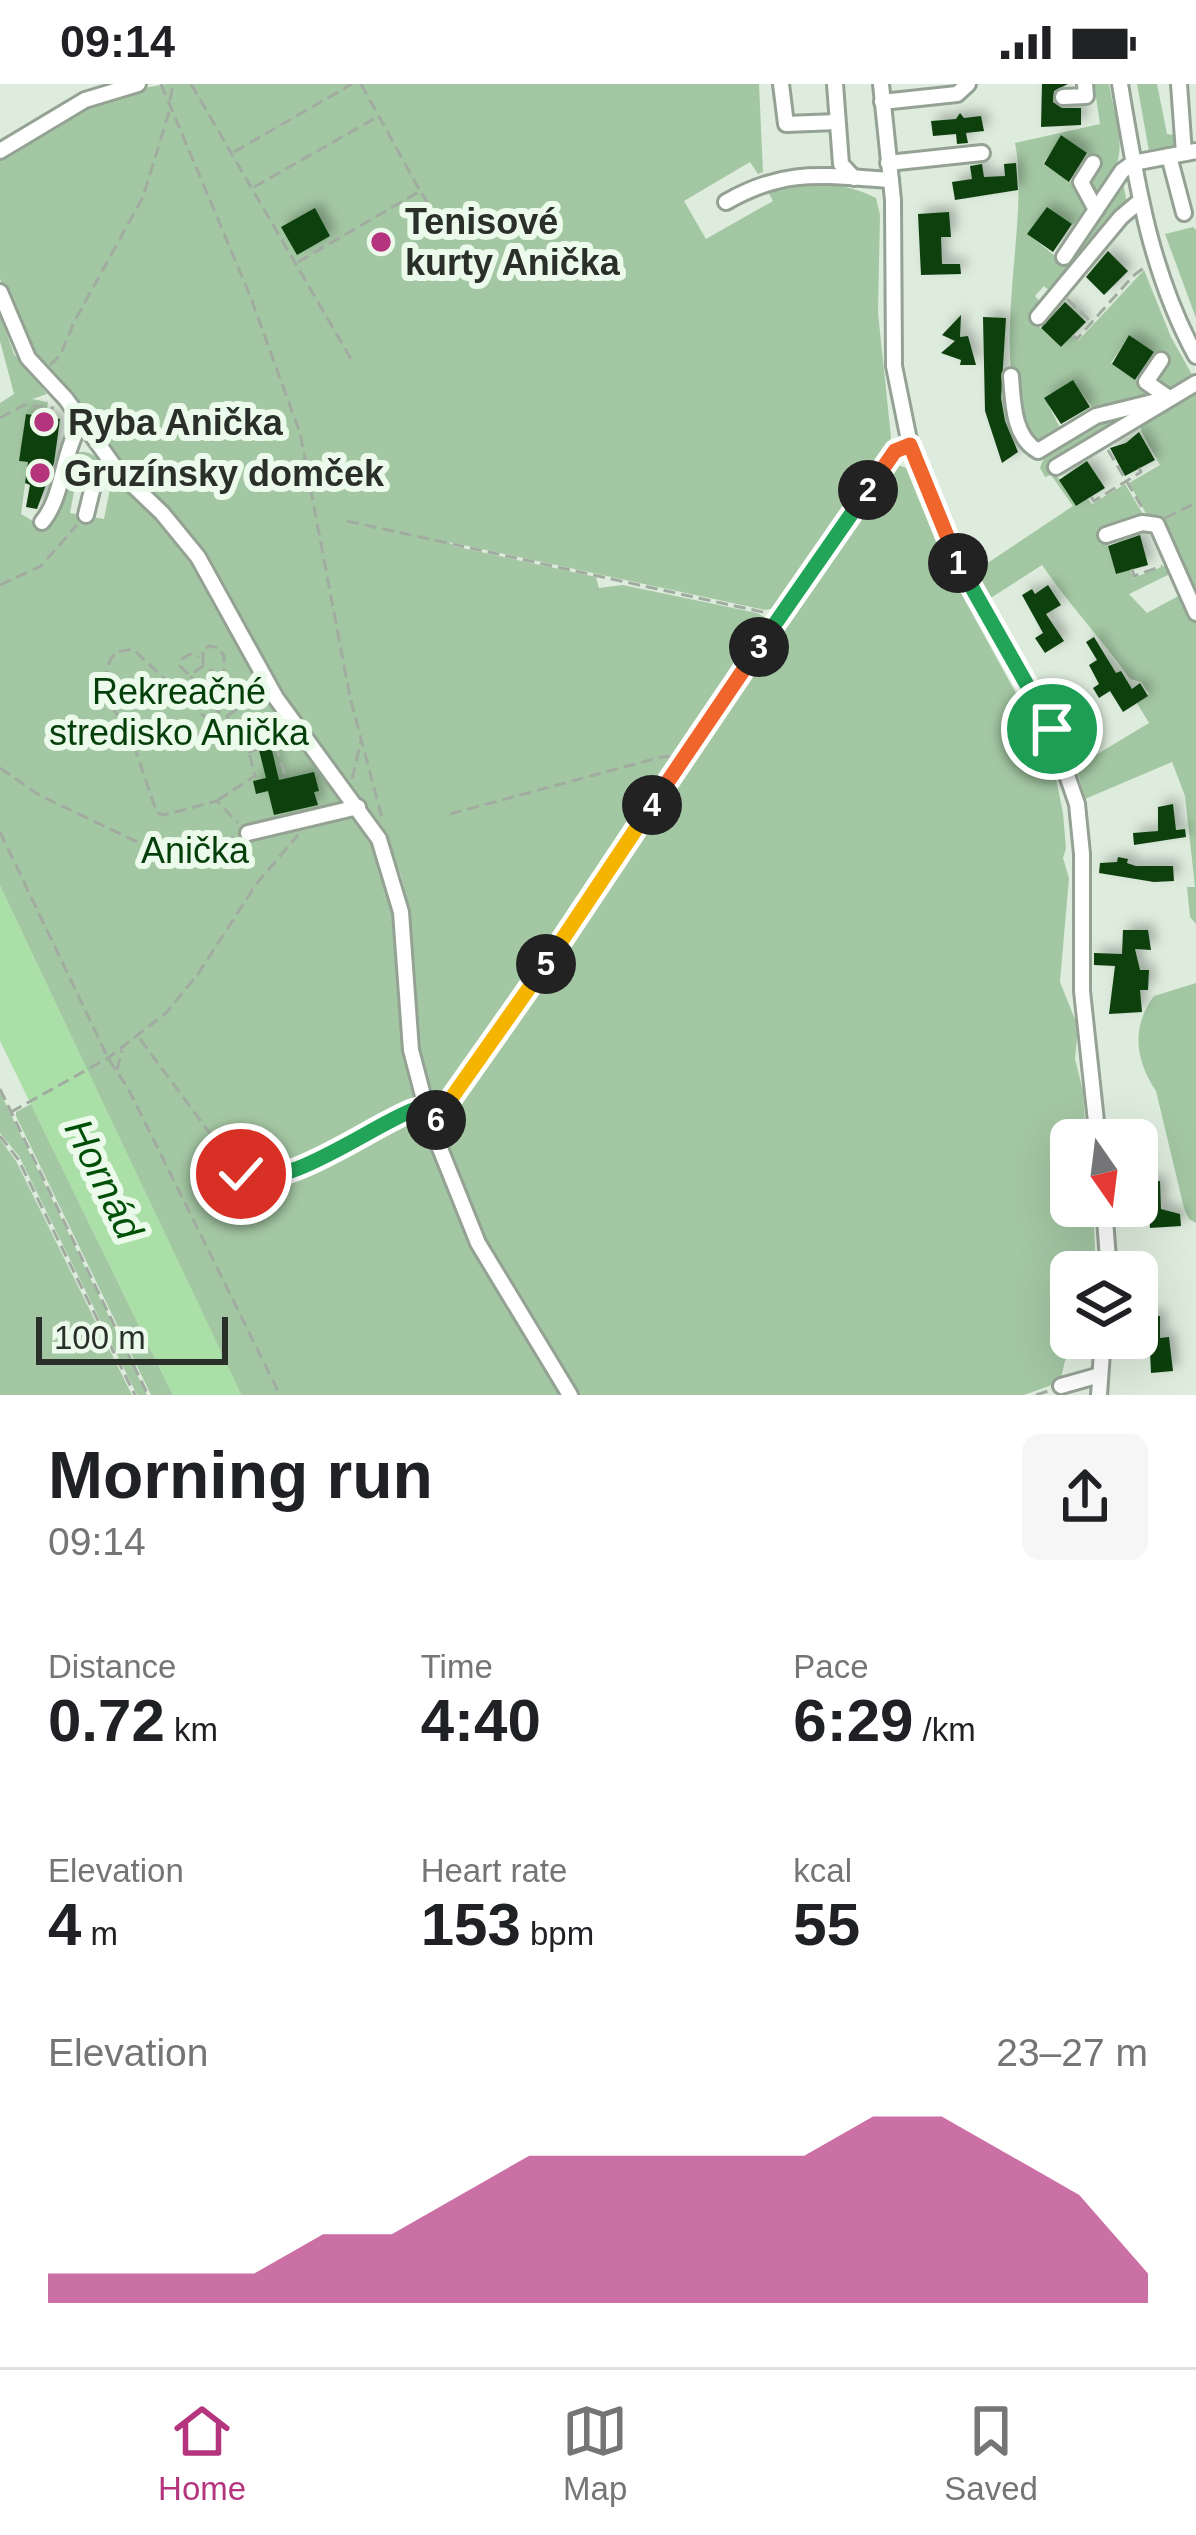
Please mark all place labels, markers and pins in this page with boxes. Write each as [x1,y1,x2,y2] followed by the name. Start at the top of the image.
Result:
[405,201,621,283] place label: Tenisové kurty Anička
[368,229,394,255] marker: Tenisové kurty Anička
[68,402,284,443] place label: Ryba Anička
[31,409,57,435] marker: Ryba Anička
[64,453,385,494] place label: Gruzínsky domček
[27,460,53,486] marker: Gruzínsky domček
[838,460,898,520] pin: 2
[928,533,988,593] pin: 1
[729,617,789,677] pin: 3
[1001,678,1103,780] pin
[622,775,682,835] pin: 4
[516,934,576,994] pin: 5
[406,1090,466,1150] pin: 6
[190,1123,292,1225] pin

